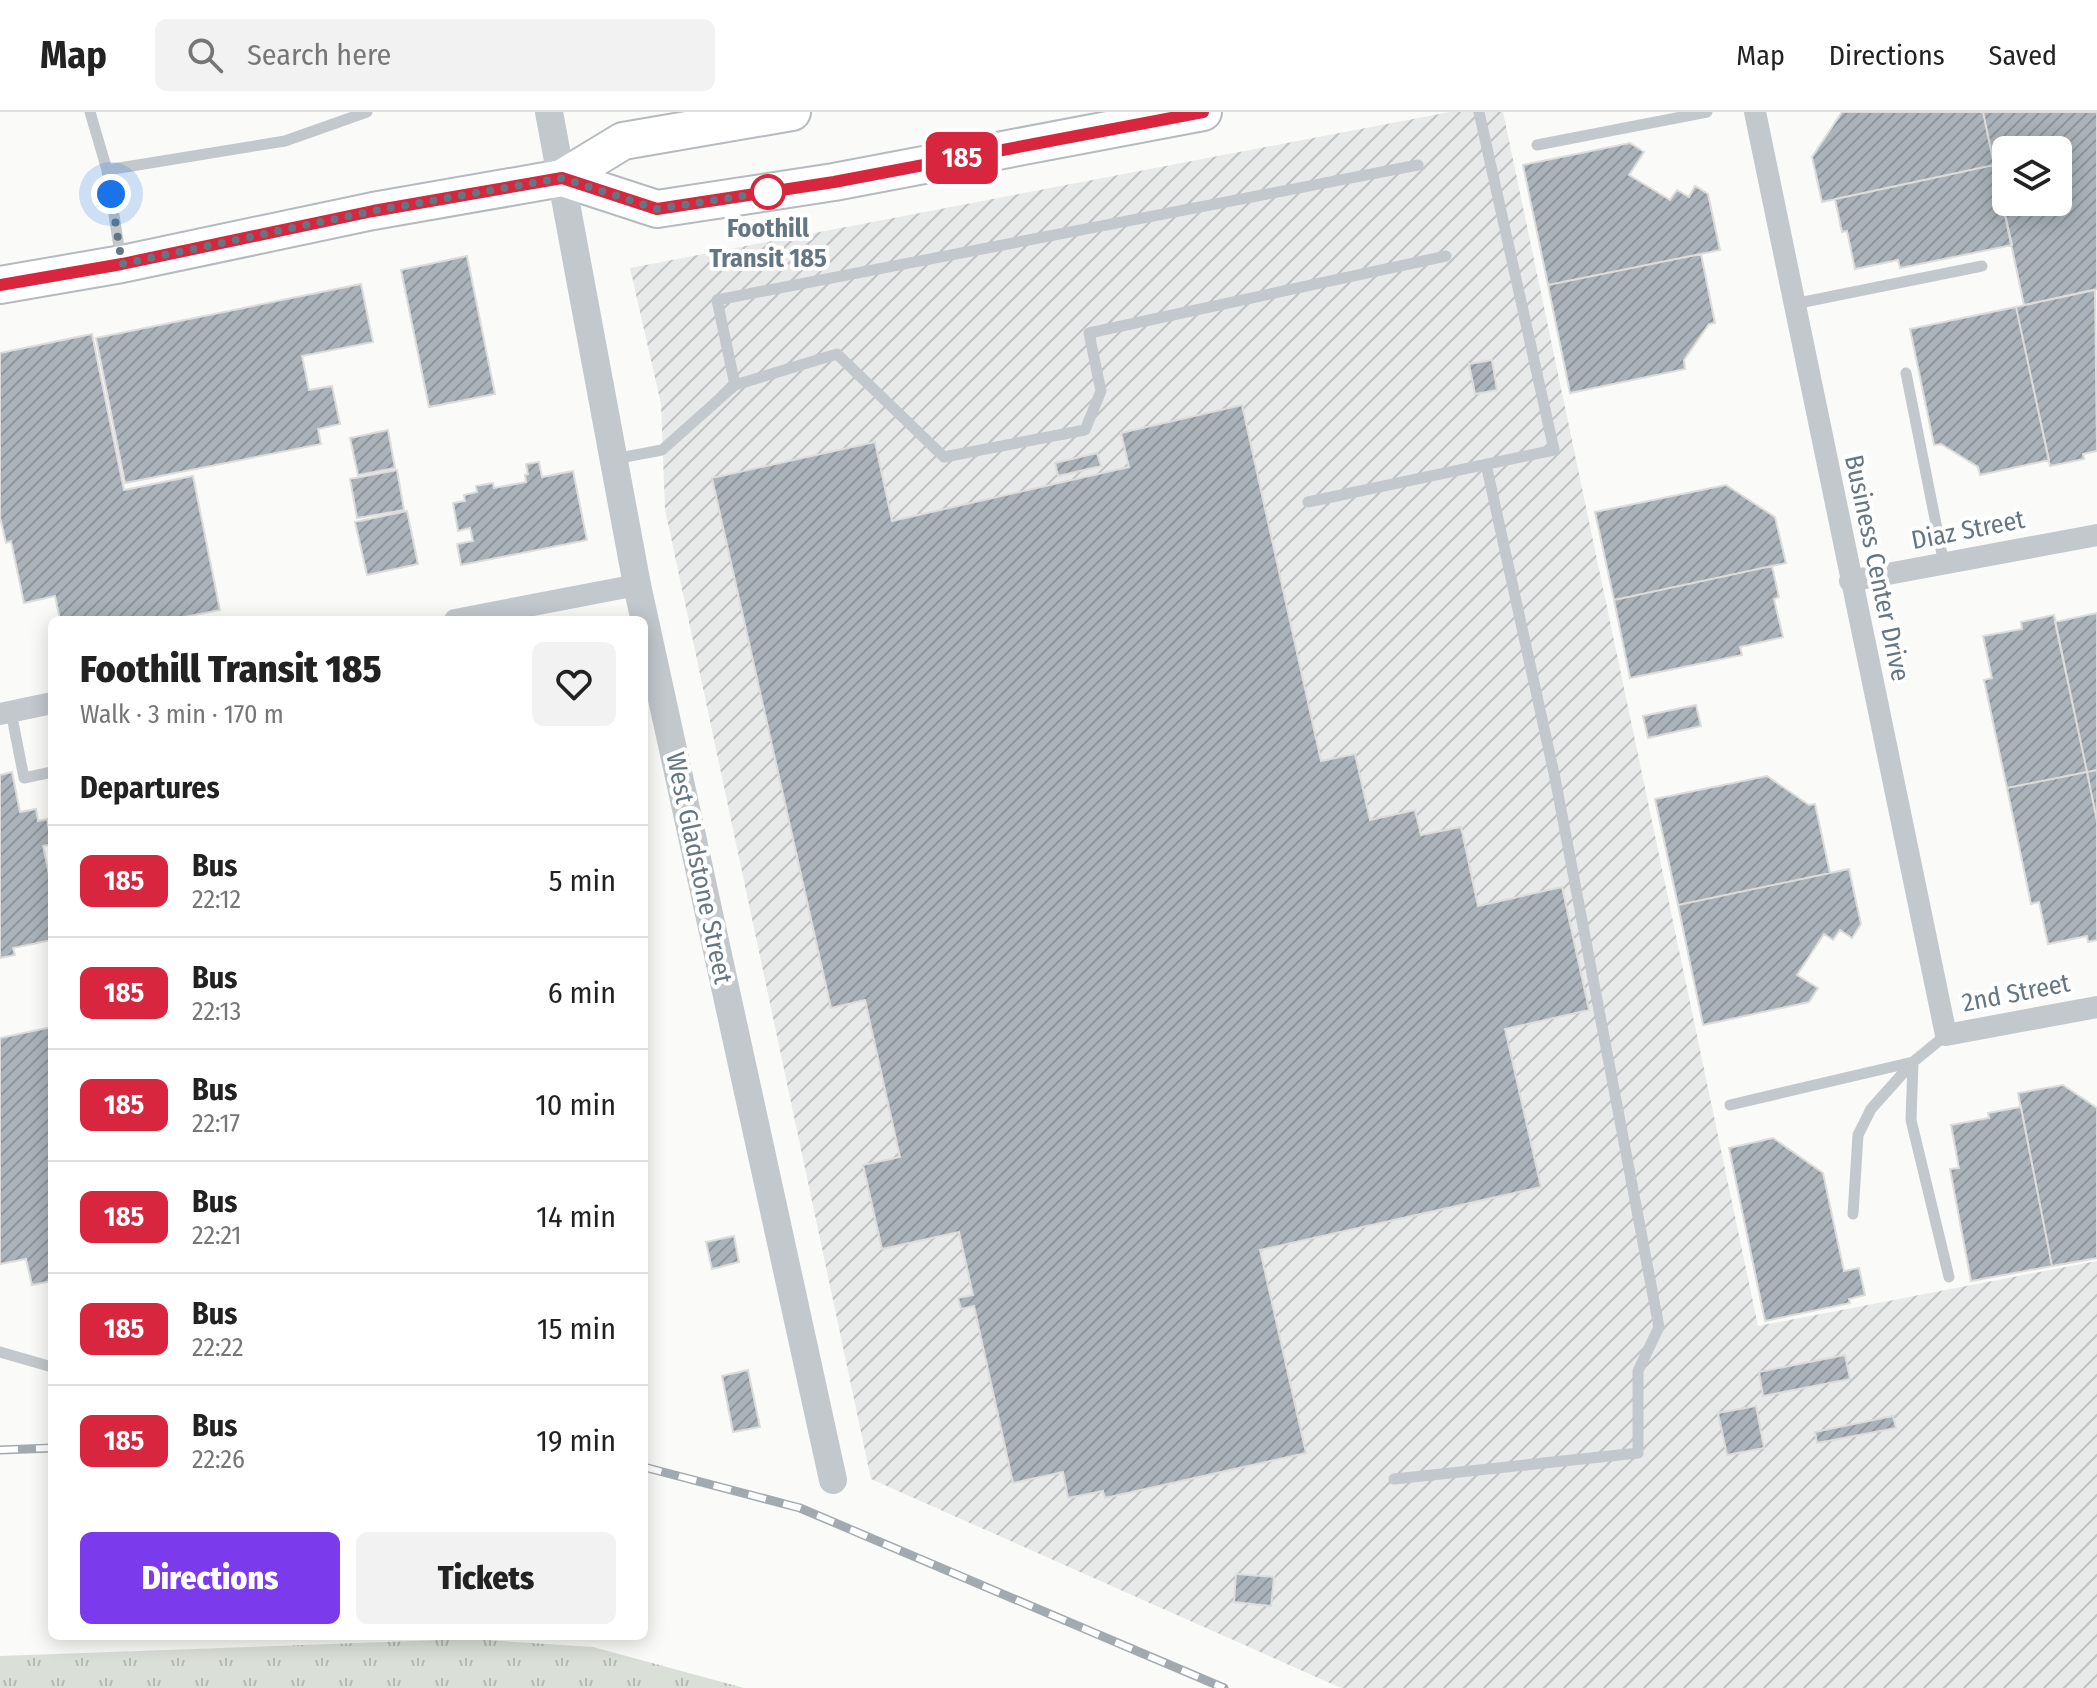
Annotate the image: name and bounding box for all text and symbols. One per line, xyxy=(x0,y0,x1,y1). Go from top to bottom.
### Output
search box xyxy=(155,19,715,91)
text: Map xyxy=(40,32,107,78)
icon: search xyxy=(183,33,227,77)
text: Search here xyxy=(247,37,391,73)
text: Map xyxy=(1736,39,1785,72)
text: Directions xyxy=(1829,39,1945,72)
text: Saved xyxy=(1989,39,2057,72)
line badge: 185 xyxy=(916,132,1008,184)
map controls xyxy=(1992,136,2072,216)
button: layers xyxy=(1992,136,2072,216)
text: 185 xyxy=(942,141,982,174)
your location xyxy=(91,174,131,214)
marker: Foothill Transit 185 xyxy=(751,175,785,209)
place label: Foothill Transit 185 xyxy=(709,213,827,274)
street label: Business Center Drive xyxy=(1838,452,1916,684)
street label: Diaz Street xyxy=(1909,504,2028,556)
button: heart xyxy=(532,642,616,726)
text: Foothill Transit 185 xyxy=(80,646,381,692)
text: Walk · 3 min · 170 m xyxy=(80,699,284,730)
street label: West Gladstone Street xyxy=(659,750,739,987)
text: Departures xyxy=(80,770,220,806)
text: Bus xyxy=(192,848,237,884)
text: 5 min xyxy=(549,863,616,899)
text: 185 xyxy=(104,864,144,897)
text: 22:12 xyxy=(192,884,241,915)
text: Bus xyxy=(192,960,237,996)
street label: 2nd Street xyxy=(1959,967,2073,1019)
text: 6 min xyxy=(548,975,616,1011)
text: 185 xyxy=(104,976,144,1009)
text: 22:13 xyxy=(192,996,241,1027)
text: Bus xyxy=(192,1072,237,1108)
text: 10 min xyxy=(535,1087,616,1123)
text: 185 xyxy=(104,1088,144,1121)
text: 22:17 xyxy=(192,1108,240,1139)
text: Bus xyxy=(192,1184,237,1220)
text: 14 min xyxy=(536,1199,616,1235)
text: 185 xyxy=(104,1200,144,1233)
text: 22:21 xyxy=(192,1220,241,1251)
text: Bus xyxy=(192,1296,237,1332)
text: 15 min xyxy=(537,1311,616,1347)
text: 185 xyxy=(104,1312,144,1345)
text: 22:22 xyxy=(192,1332,243,1363)
text: Bus xyxy=(192,1408,237,1444)
text: 19 min xyxy=(536,1423,616,1459)
text: 185 xyxy=(104,1424,144,1457)
text: 22:26 xyxy=(192,1444,245,1475)
button: Directions xyxy=(80,1532,340,1624)
button: Tickets xyxy=(356,1532,616,1624)

